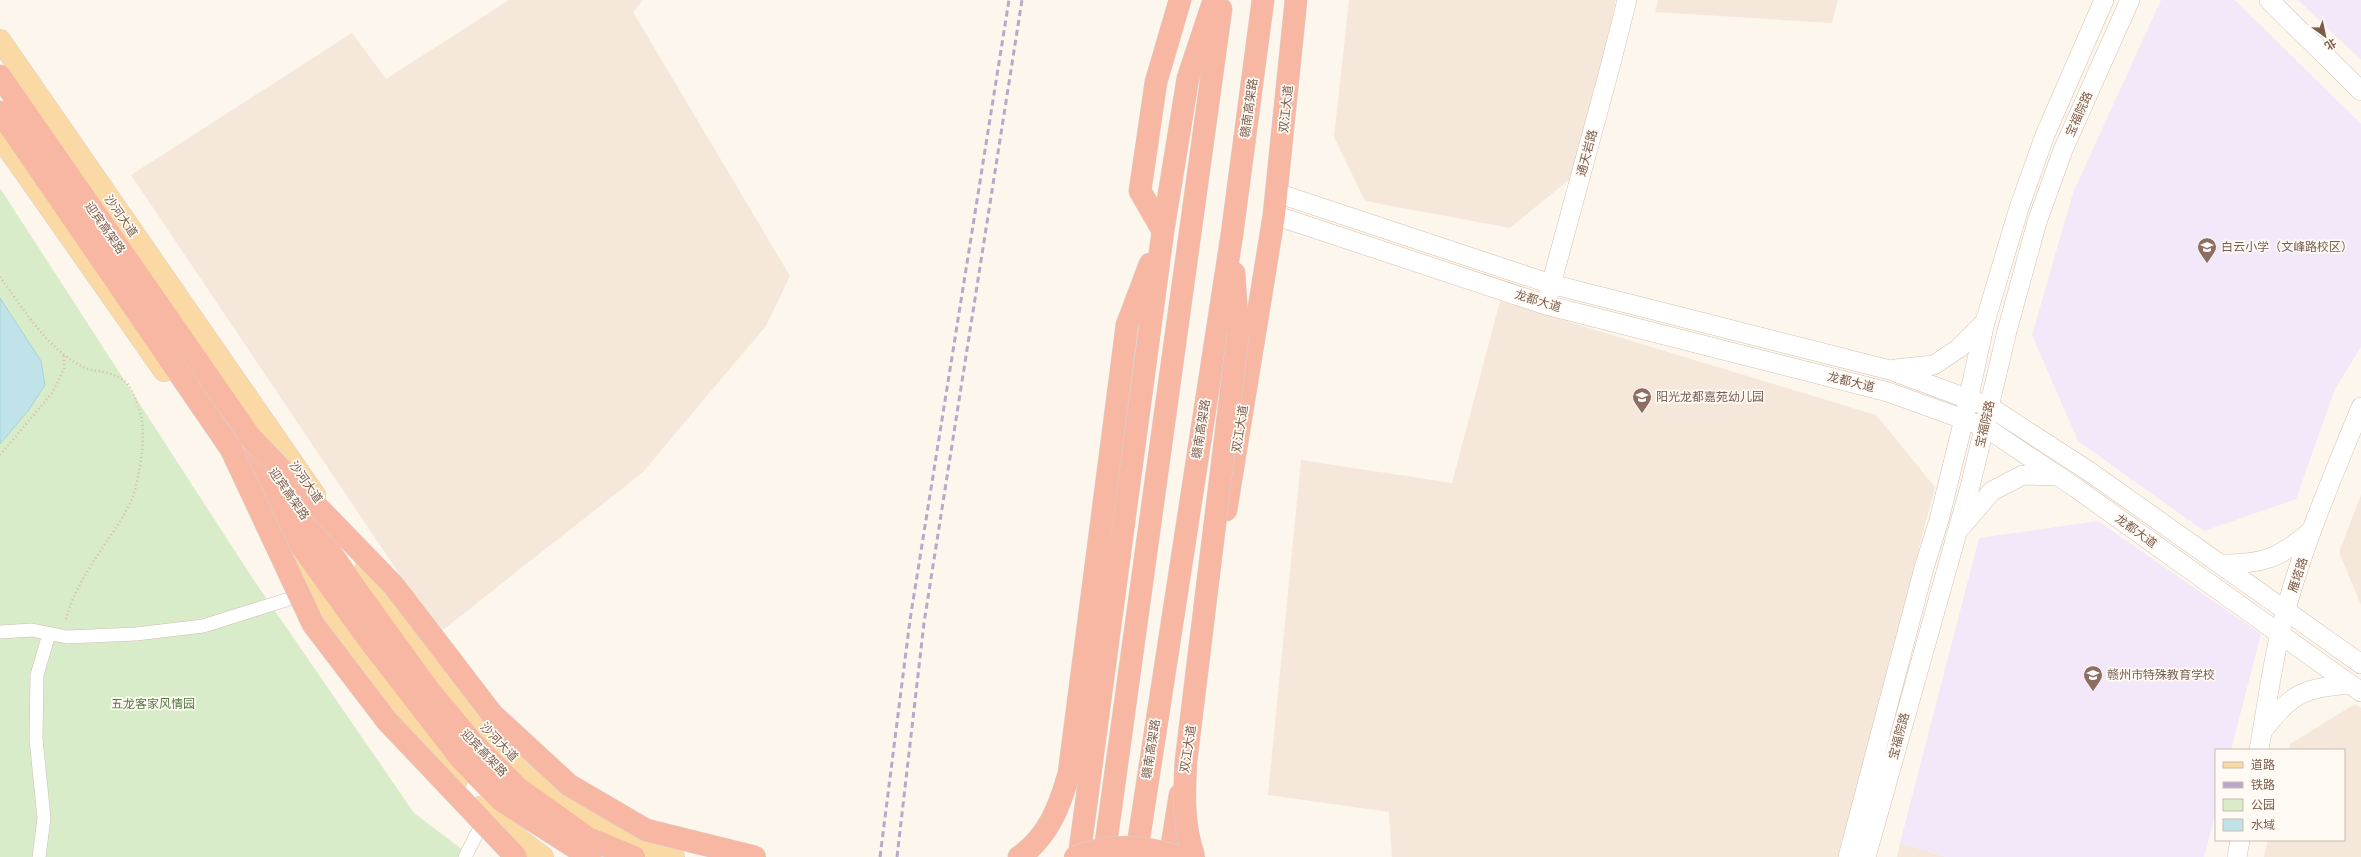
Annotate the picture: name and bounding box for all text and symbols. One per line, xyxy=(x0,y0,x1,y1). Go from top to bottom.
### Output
north arrow xyxy=(2305,16,2345,56)
text: 北 xyxy=(2322,36,2339,53)
street label: 赣南高架路 xyxy=(1237,77,1260,139)
street label: 双江大道 xyxy=(1276,84,1295,134)
street label: 宝福院路 xyxy=(2062,89,2095,139)
street label: 通天岩路 xyxy=(1573,128,1600,178)
street label: 沙河大道 xyxy=(101,192,141,240)
street label: 迎宾高架路 xyxy=(82,199,129,257)
school or university icon: 白云小学（文峰路校区） xyxy=(2196,236,2218,264)
place label: 白云小学（文峰路校区） xyxy=(2221,239,2353,254)
street label: 龙都大道 xyxy=(1513,286,1563,315)
street label: 龙都大道 xyxy=(1826,368,1876,395)
school or university icon: 阳光龙都嘉苑幼儿园 xyxy=(1631,386,1653,414)
place label: 阳光龙都嘉苑幼儿园 xyxy=(1656,389,1764,404)
street label: 赣南高架路 xyxy=(1188,398,1213,460)
street label: 宝福院路 xyxy=(1972,399,1997,449)
street label: 双江大道 xyxy=(1228,404,1251,454)
street label: 沙河大道 xyxy=(286,458,326,506)
street label: 迎宾高架路 xyxy=(266,465,313,523)
street label: 龙都大道 xyxy=(2112,510,2160,551)
street label: 雁塔路 xyxy=(2285,555,2310,594)
school or university icon: 赣州市特殊教育学校 xyxy=(2082,664,2104,692)
place label: 赣州市特殊教育学校 xyxy=(2107,667,2215,682)
park label: 五龙客家风情园 xyxy=(111,696,195,711)
street label: 宝福院路 xyxy=(1885,711,1912,761)
street label: 赣南高架路 xyxy=(1138,718,1163,780)
street label: 沙河大道 xyxy=(477,719,521,764)
street label: 双江大道 xyxy=(1176,724,1199,774)
street label: 迎宾高架路 xyxy=(458,726,511,779)
legend xyxy=(2215,749,2345,841)
text: 道路 xyxy=(2251,757,2275,772)
text: 铁路 xyxy=(2251,777,2275,792)
text: 公园 xyxy=(2251,797,2275,812)
text: 水域 xyxy=(2251,817,2275,832)

